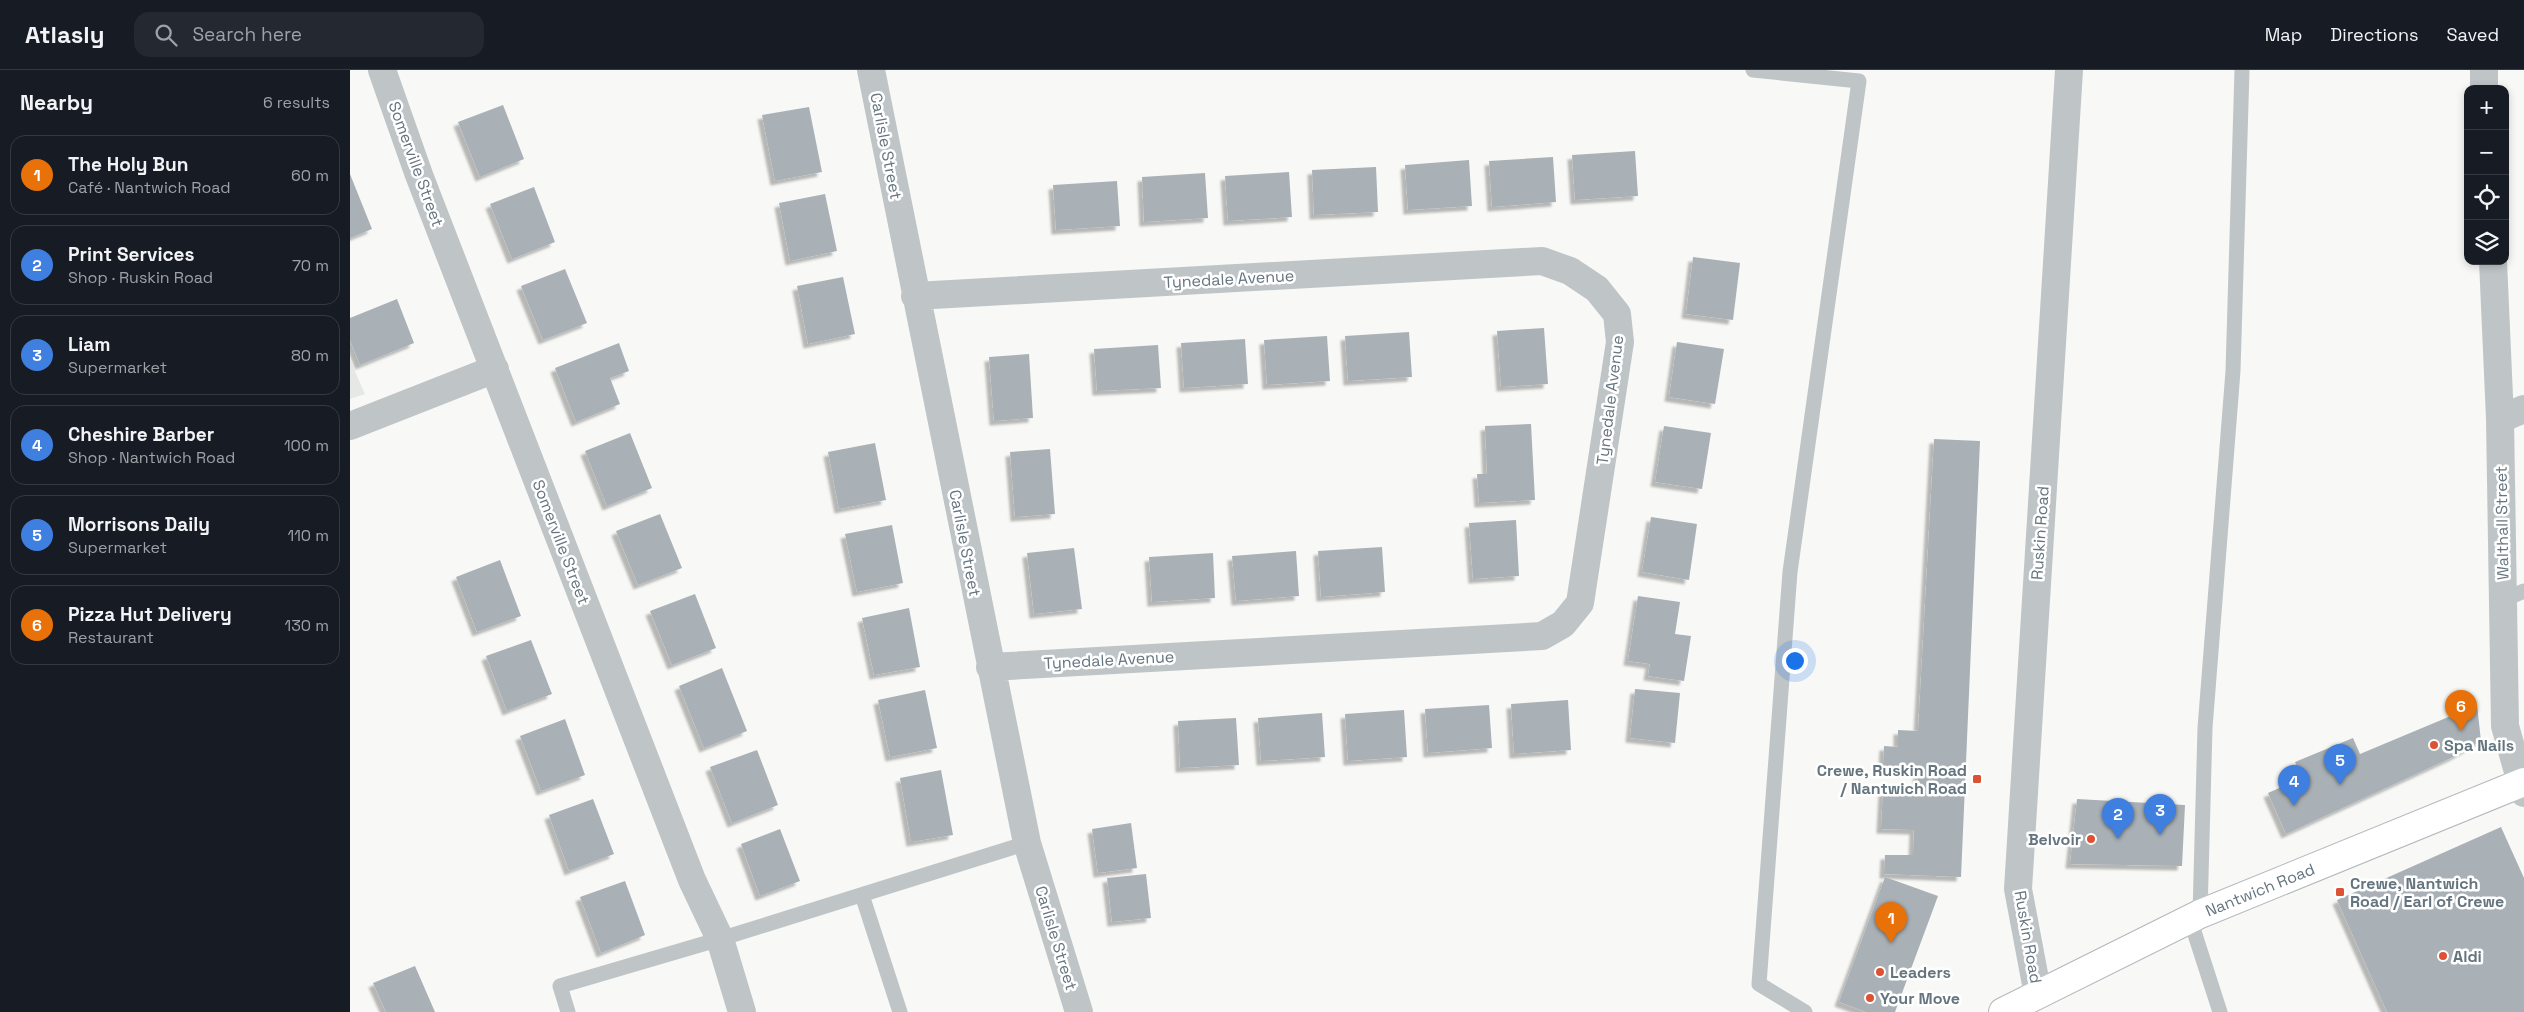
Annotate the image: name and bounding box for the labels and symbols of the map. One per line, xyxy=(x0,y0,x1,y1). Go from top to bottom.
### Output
street label: Carlisle Street xyxy=(865,91,907,201)
street label: Somerville Street xyxy=(384,98,448,230)
street label: Tynedale Avenue xyxy=(1163,265,1295,293)
street label: Tynedale Avenue xyxy=(1592,334,1628,466)
street label: Walthall Street xyxy=(2491,466,2513,580)
street label: Somerville Street xyxy=(528,477,594,607)
street label: Ruskin Road xyxy=(2026,485,2054,581)
street label: Carlisle Street xyxy=(944,488,986,598)
street label: Tynedale Avenue xyxy=(1043,646,1175,674)
your location xyxy=(1782,648,1808,674)
pin: 6 xyxy=(2445,690,2477,731)
place label: Spa Nails xyxy=(2444,735,2514,756)
marker: Spa Nails xyxy=(2428,739,2440,751)
pin: 5 xyxy=(2324,744,2356,785)
place label: Crewe, Ruskin Road / Nantwich Road xyxy=(1817,760,1967,799)
pin: 4 xyxy=(2278,765,2310,806)
marker: Crewe, Ruskin Road / Nantwich Road xyxy=(1971,773,1983,785)
pin: 3 xyxy=(2144,794,2176,835)
pin: 2 xyxy=(2102,798,2134,839)
place label: Belvoir xyxy=(2028,829,2081,850)
marker: Belvoir xyxy=(2085,833,2097,845)
street label: Nantwich Road xyxy=(2202,858,2318,922)
place label: Crewe, Nantwich Road / Earl of Crewe xyxy=(2350,873,2504,912)
street label: Carlisle Street xyxy=(1030,883,1082,993)
marker: Crewe, Nantwich Road / Earl of Crewe xyxy=(2334,886,2346,898)
street label: Ruskin Road xyxy=(2009,889,2047,985)
pin: 1 xyxy=(1875,902,1907,943)
place label: Aldi xyxy=(2453,946,2482,967)
marker: Aldi xyxy=(2437,950,2449,962)
place label: Leaders xyxy=(1890,962,1951,983)
marker: Leaders xyxy=(1874,966,1886,978)
place label: Your Move xyxy=(1880,988,1960,1009)
marker: Your Move xyxy=(1864,992,1876,1004)

